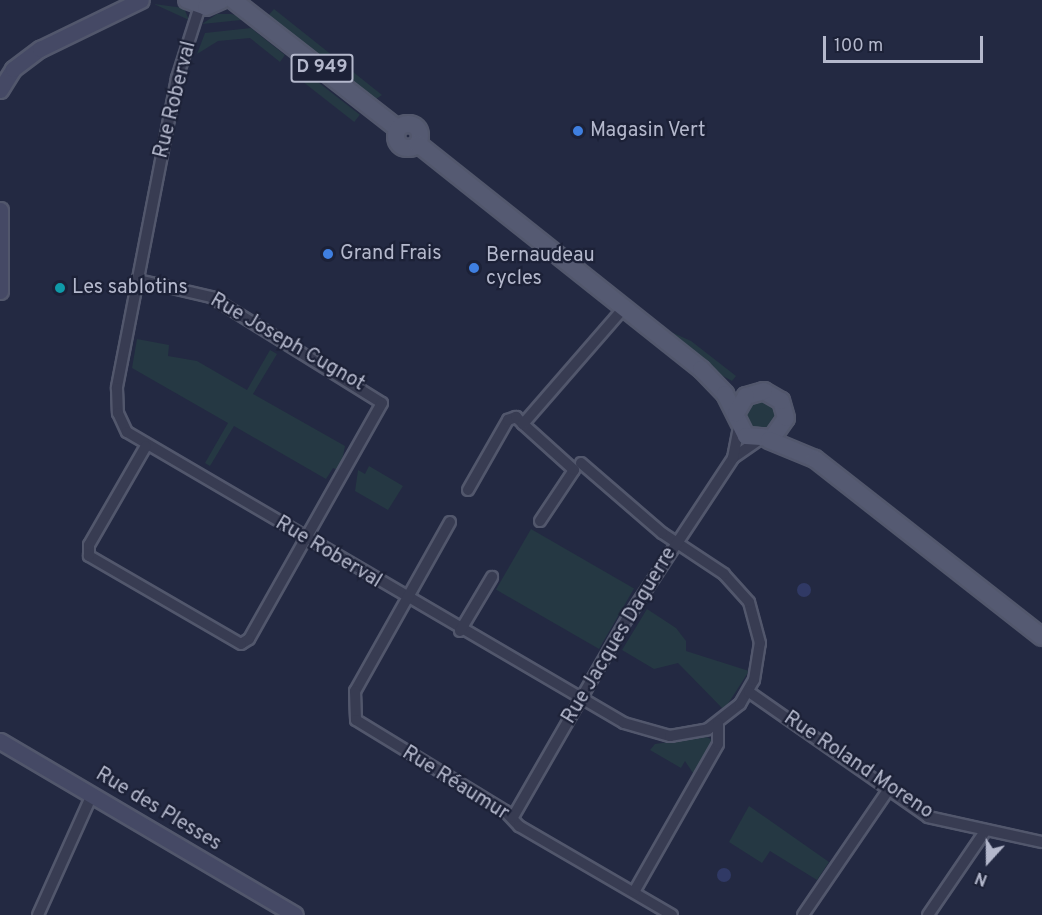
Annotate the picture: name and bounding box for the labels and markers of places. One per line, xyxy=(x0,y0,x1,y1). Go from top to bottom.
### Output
place label: Magasin Vert xyxy=(590,119,706,143)
marker: Magasin Vert xyxy=(571,124,585,138)
place label: Grand Frais xyxy=(340,242,442,266)
place label: Bernaudeau cycles xyxy=(486,244,595,291)
marker: Grand Frais xyxy=(321,247,335,261)
marker: Bernaudeau cycles xyxy=(467,261,481,275)
place label: Les sablotins xyxy=(72,276,188,300)
marker: Les sablotins xyxy=(53,281,67,295)

